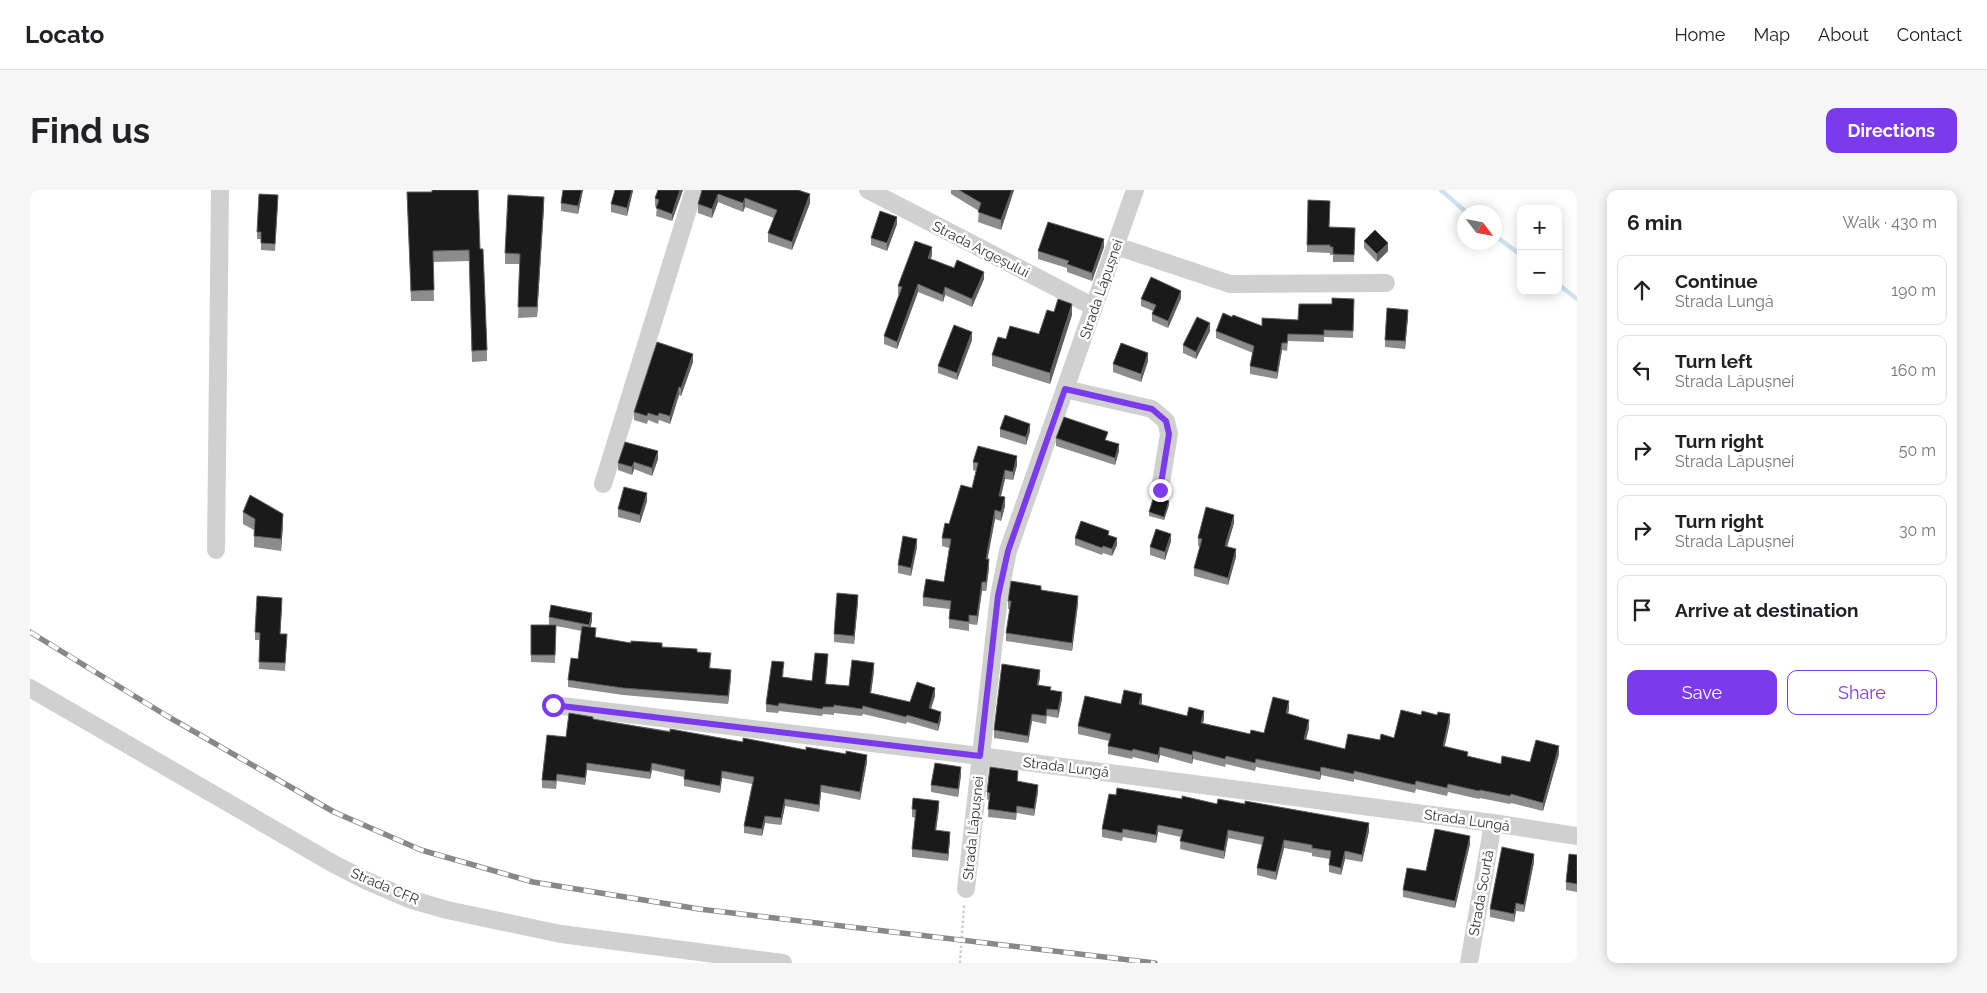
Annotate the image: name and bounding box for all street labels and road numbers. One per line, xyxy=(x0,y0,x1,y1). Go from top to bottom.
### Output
street label: Strada Argeșului xyxy=(930,218,1032,280)
street label: Strada Lăpușnei xyxy=(1076,237,1126,341)
street label: Strada Lungă xyxy=(1022,754,1110,780)
street label: Strada Lăpușnei xyxy=(960,775,986,881)
street label: Strada Lungă xyxy=(1423,806,1511,834)
street label: Strada Scurtă xyxy=(1466,849,1496,937)
street label: Strada CFR xyxy=(349,864,421,908)

